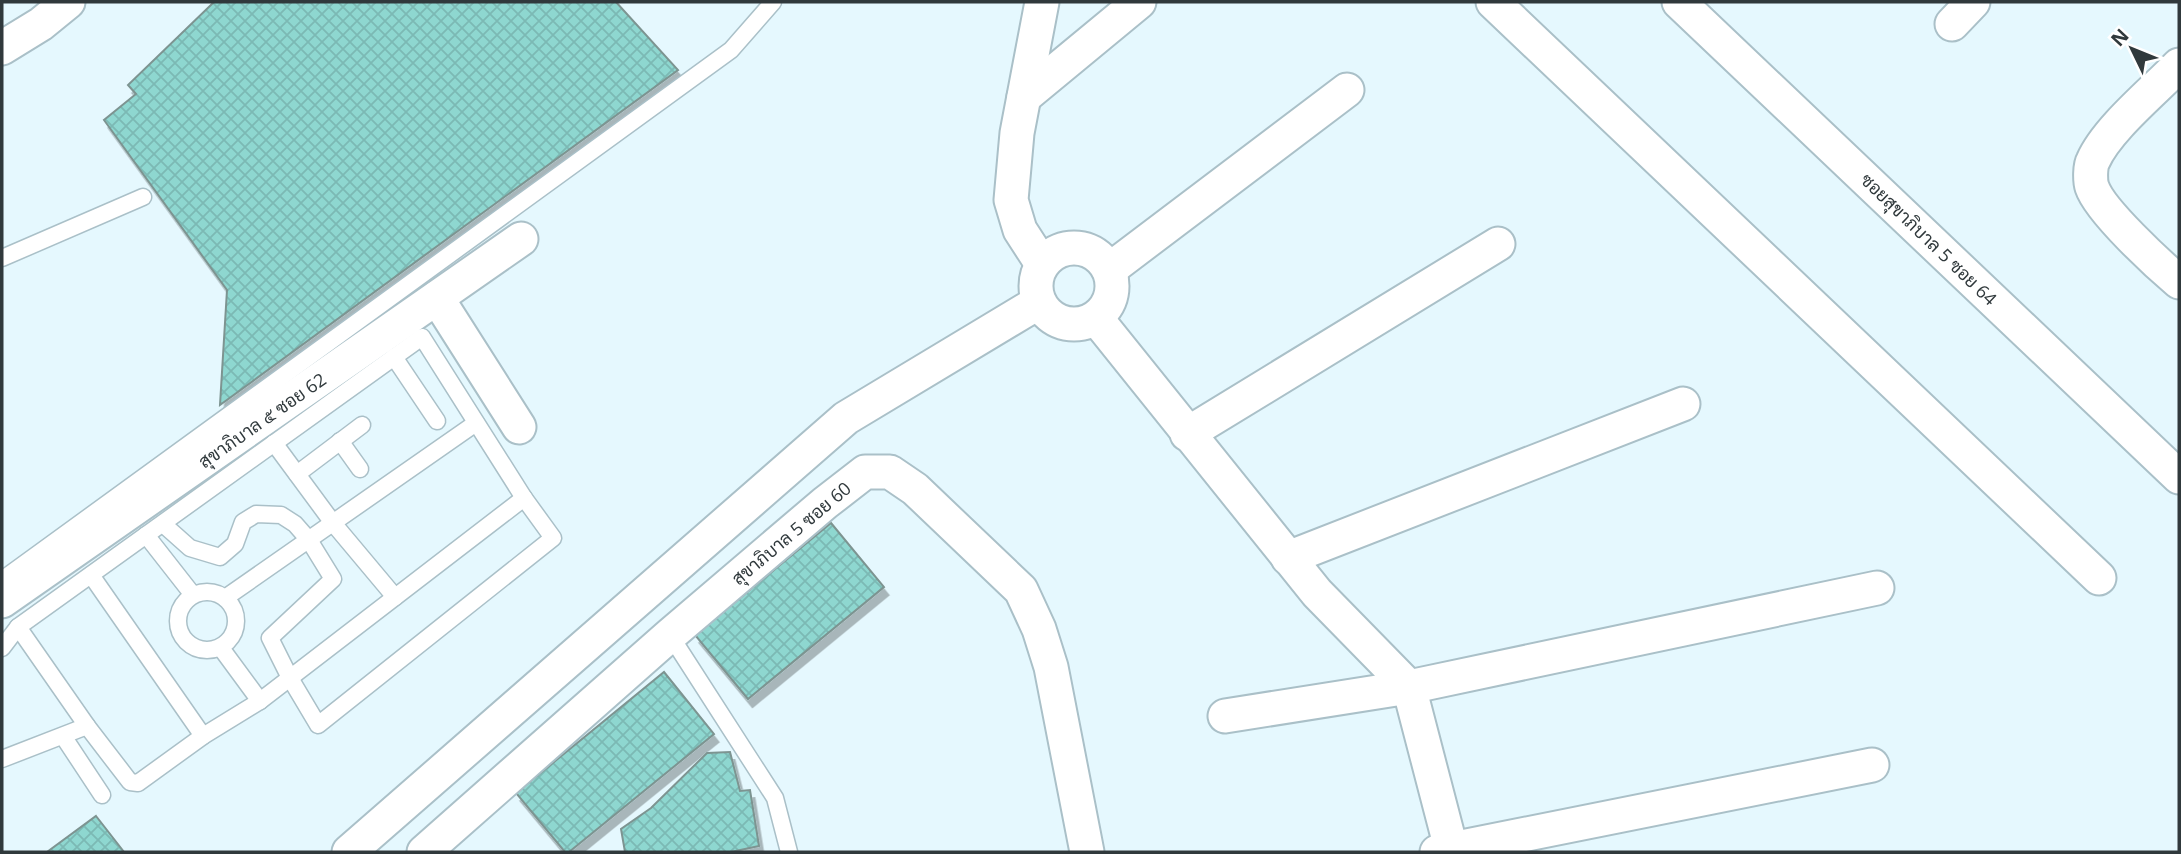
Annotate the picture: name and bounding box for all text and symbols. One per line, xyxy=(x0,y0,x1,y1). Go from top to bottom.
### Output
north arrow xyxy=(2097,14,2167,84)
text: N xyxy=(2105,23,2134,52)
street label: ซอยสุขาภิบาล 5 ซอย 64 xyxy=(1855,168,2002,311)
street label: สุขาภิบาล ๕ ซอย 62 xyxy=(193,367,331,474)
street label: สุขาภิบาล 5 ซอย 60 xyxy=(726,476,856,591)

